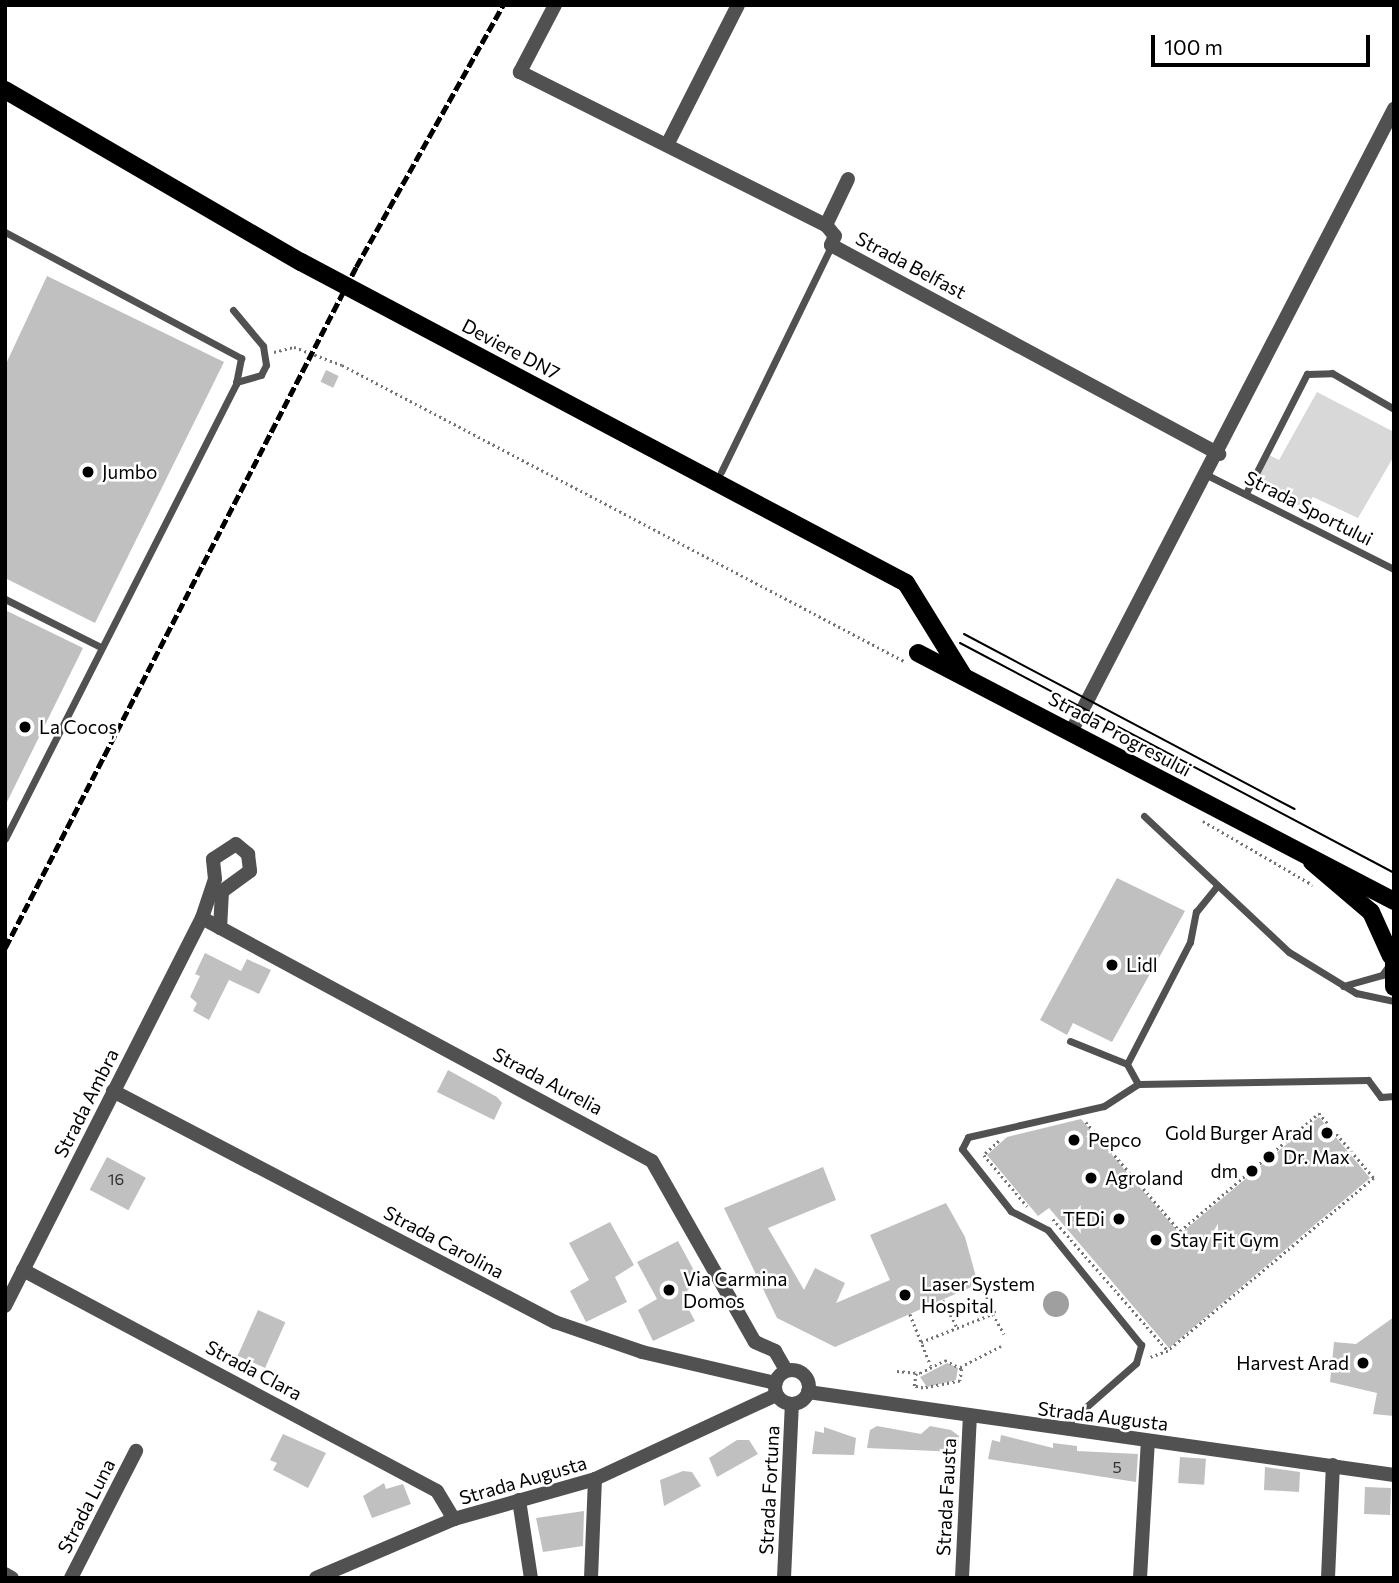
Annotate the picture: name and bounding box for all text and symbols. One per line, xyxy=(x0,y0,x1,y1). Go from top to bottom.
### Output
scale bar xyxy=(1154,21,1373,65)
text: 100 m xyxy=(1164,34,1223,59)
street label: Strada Belfast xyxy=(852,226,970,304)
street label: Deviere DN7 xyxy=(458,314,564,384)
place label: Jumbo xyxy=(102,461,157,483)
marker: Jumbo xyxy=(80,464,96,480)
street label: Strada Sportului xyxy=(1241,466,1377,550)
street label: Strada Progresului xyxy=(1045,687,1195,781)
place label: La Cocoș xyxy=(39,716,117,738)
marker: La Cocoș xyxy=(17,719,33,735)
place label: Lidl xyxy=(1126,954,1158,976)
marker: Lidl xyxy=(1104,957,1120,973)
street label: Strada Aurelia xyxy=(489,1043,607,1119)
street label: Strada Ambra xyxy=(49,1045,123,1161)
place label: Gold Burger Arad xyxy=(1165,1122,1313,1144)
marker: Gold Burger Arad xyxy=(1319,1125,1335,1141)
place label: Pepco xyxy=(1088,1129,1142,1151)
marker: Pepco xyxy=(1066,1132,1082,1148)
place label: Dr. Max xyxy=(1283,1146,1350,1168)
marker: Dr. Max xyxy=(1261,1149,1277,1165)
place label: dm xyxy=(1210,1160,1238,1182)
marker: dm xyxy=(1244,1163,1260,1179)
place label: Agroland xyxy=(1105,1167,1183,1189)
house number: 16 xyxy=(108,1169,124,1189)
marker: Agroland xyxy=(1083,1170,1099,1186)
street label: Strada Carolina xyxy=(380,1201,508,1283)
place label: TEDi xyxy=(1063,1208,1105,1230)
marker: TEDi xyxy=(1111,1211,1127,1227)
place label: Stay Fit Gym xyxy=(1170,1229,1279,1251)
marker: Stay Fit Gym xyxy=(1148,1232,1164,1248)
place label: Via Carmina Domos xyxy=(683,1268,787,1312)
place label: Laser System Hospital xyxy=(921,1273,1035,1317)
marker: Via Carmina Domos xyxy=(661,1282,677,1298)
marker: Laser System Hospital xyxy=(895,1285,915,1305)
street label: Strada Clara xyxy=(202,1335,306,1405)
place label: Harvest Arad xyxy=(1236,1352,1349,1374)
marker: Harvest Arad xyxy=(1355,1355,1371,1371)
street label: Strada Augusta xyxy=(1036,1397,1170,1435)
street label: Strada Fortuna xyxy=(754,1425,784,1555)
street label: Strada Fausta xyxy=(932,1437,960,1557)
street label: Strada Augusta xyxy=(457,1451,589,1509)
street label: Strada Luna xyxy=(52,1455,120,1557)
house number: 5 xyxy=(1112,1457,1122,1477)

